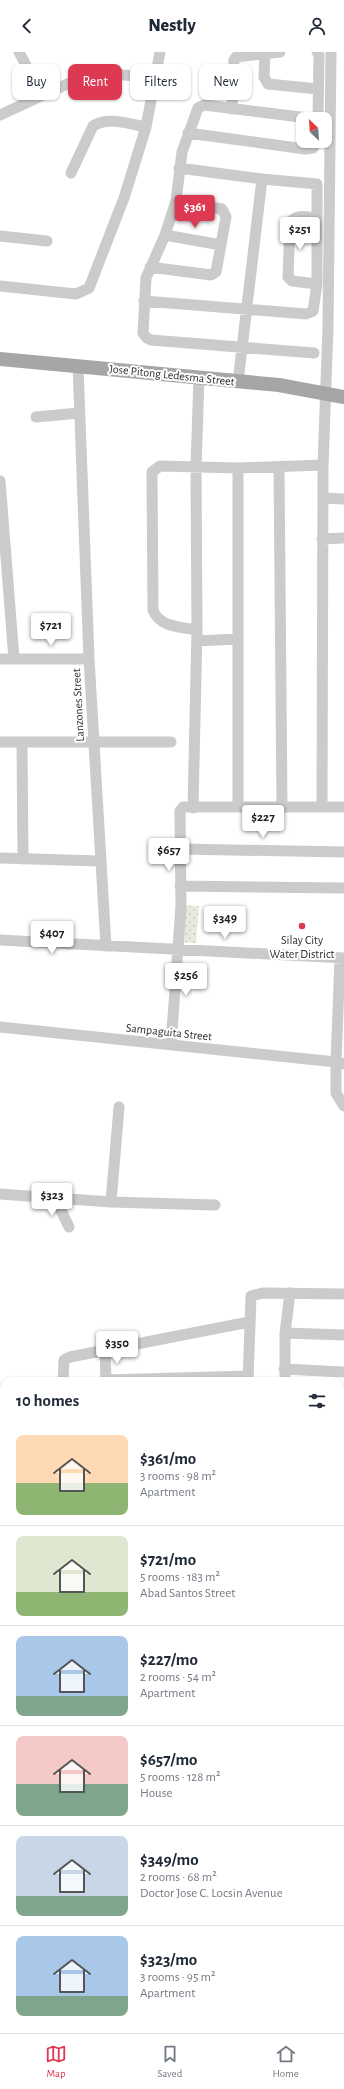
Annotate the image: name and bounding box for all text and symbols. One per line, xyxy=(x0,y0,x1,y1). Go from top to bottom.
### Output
icon: back xyxy=(16,15,38,37)
icon: person xyxy=(306,15,328,37)
text: Nestly xyxy=(148,17,196,35)
chip: Buy xyxy=(12,64,60,100)
chip: Rent xyxy=(68,64,122,100)
chip: Filters xyxy=(130,64,191,100)
chip: New xyxy=(199,64,252,100)
north arrow xyxy=(296,112,332,148)
map controls xyxy=(296,112,332,148)
pin: $361 xyxy=(171,195,219,229)
text: $361 xyxy=(184,201,206,214)
pin: $251 xyxy=(276,217,324,251)
text: $251 xyxy=(289,223,311,236)
street label: Jose Pitong Ledesma Street xyxy=(109,362,235,388)
pin: $721 xyxy=(27,613,75,647)
text: $721 xyxy=(40,619,62,632)
street label: Lanzones Street xyxy=(70,668,86,742)
pin: $227 xyxy=(239,805,287,839)
text: $227 xyxy=(251,811,275,824)
pin: $657 xyxy=(145,838,193,872)
text: $657 xyxy=(157,844,181,857)
pin: $349 xyxy=(201,906,249,940)
text: $349 xyxy=(213,912,237,925)
pin: $407 xyxy=(28,921,76,955)
marker: Silay City Water District xyxy=(297,921,307,931)
text: $407 xyxy=(40,927,64,940)
place label: Silay City Water District xyxy=(270,934,335,960)
pin: $256 xyxy=(162,963,210,997)
text: $256 xyxy=(174,969,198,982)
street label: Sampaguita Street xyxy=(125,1022,213,1043)
pin: $323 xyxy=(28,1183,76,1217)
text: $323 xyxy=(40,1189,64,1202)
pin: $350 xyxy=(93,1331,141,1365)
text: $350 xyxy=(105,1337,129,1350)
icon: filters xyxy=(306,1390,328,1412)
text: 10 homes xyxy=(16,1392,79,1409)
text: $361/mo xyxy=(140,1450,196,1467)
icon: home xyxy=(48,1451,96,1499)
text: 3 rooms · 98 m² xyxy=(140,1470,216,1483)
text: Apartment xyxy=(140,1486,195,1499)
text: $721/mo xyxy=(140,1551,196,1568)
icon: home xyxy=(48,1552,96,1600)
text: 5 rooms · 183 m² xyxy=(140,1571,220,1584)
text: Abad Santos Street xyxy=(140,1587,235,1600)
text: $227/mo xyxy=(140,1651,198,1668)
icon: home xyxy=(48,1652,96,1700)
text: 2 rooms · 54 m² xyxy=(140,1671,216,1684)
text: Apartment xyxy=(140,1687,195,1700)
text: $657/mo xyxy=(140,1751,198,1768)
icon: home xyxy=(48,1752,96,1800)
text: 5 rooms · 128 m² xyxy=(140,1771,221,1784)
text: House xyxy=(140,1787,172,1800)
text: $349/mo xyxy=(140,1851,199,1868)
icon: home xyxy=(48,1852,96,1900)
text: 2 rooms · 68 m² xyxy=(140,1871,217,1884)
text: Doctor Jose C. Locsin Avenue xyxy=(140,1887,283,1900)
text: $323/mo xyxy=(140,1951,197,1968)
icon: home xyxy=(48,1952,96,2000)
text: 3 rooms · 95 m² xyxy=(140,1971,215,1984)
text: Apartment xyxy=(140,1987,195,2000)
tab: Map xyxy=(45,2043,67,2080)
tab: Saved xyxy=(157,2043,182,2080)
tab: Home xyxy=(272,2043,299,2080)

